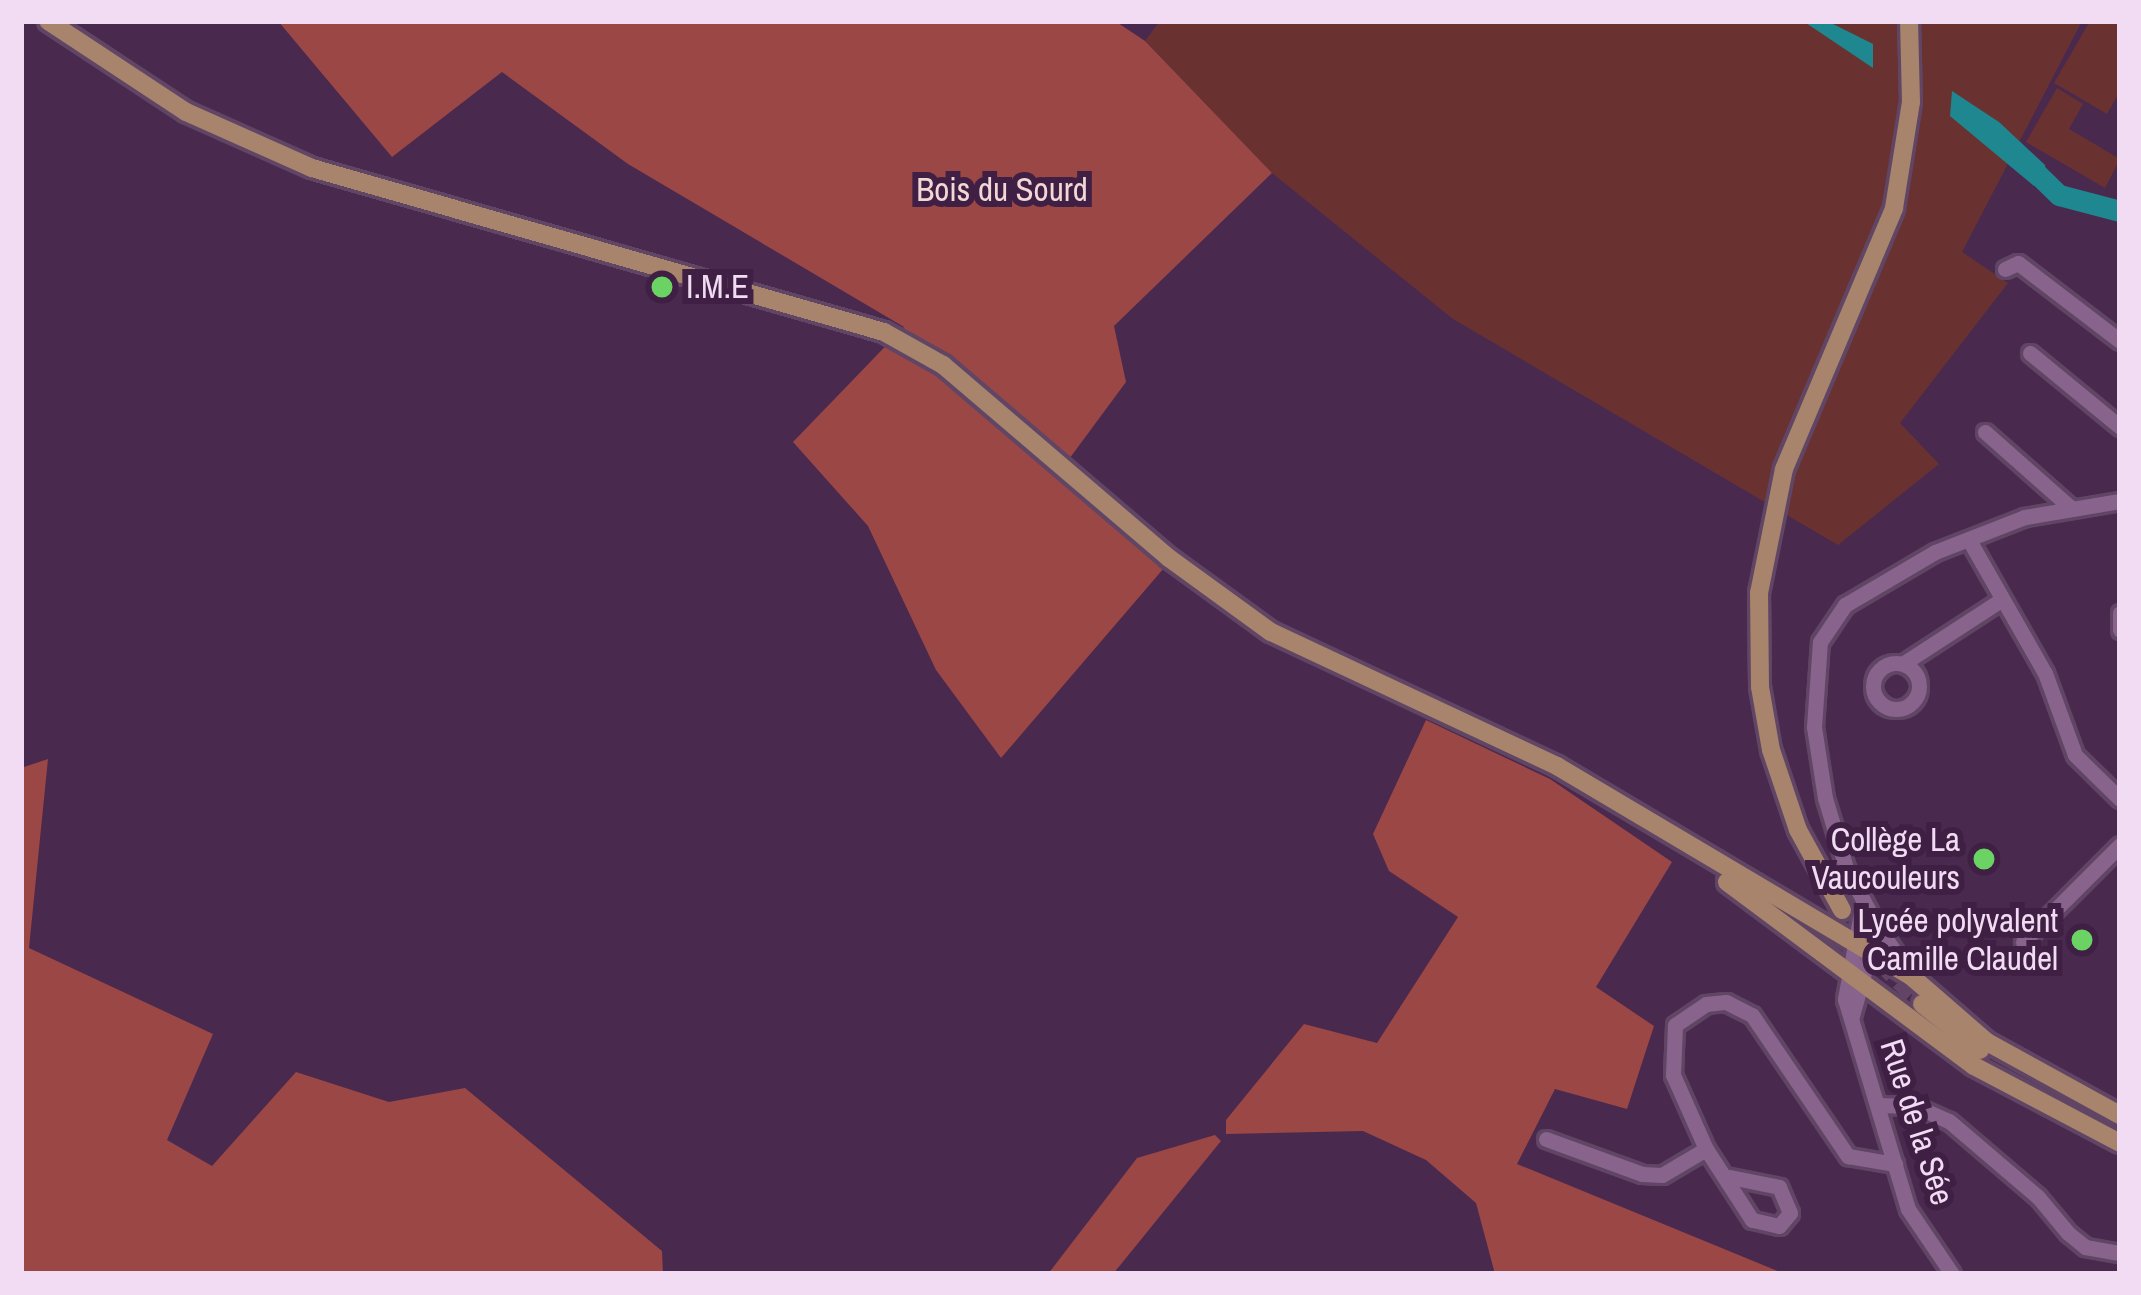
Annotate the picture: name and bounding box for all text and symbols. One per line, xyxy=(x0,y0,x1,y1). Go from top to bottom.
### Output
park label: Bois du Sourd xyxy=(916,170,1088,210)
place label: I.M.E xyxy=(686,267,749,307)
marker: I.M.E xyxy=(649,274,675,300)
place label: Collège La Vaucouleurs xyxy=(1812,820,1960,898)
marker: Collège La Vaucouleurs xyxy=(1971,846,1997,872)
place label: Lycée polyvalent Camille Claudel xyxy=(1857,901,2058,979)
marker: Lycée polyvalent Camille Claudel xyxy=(2069,927,2095,953)
street label: Rue de la Sée xyxy=(1872,1034,1962,1210)

